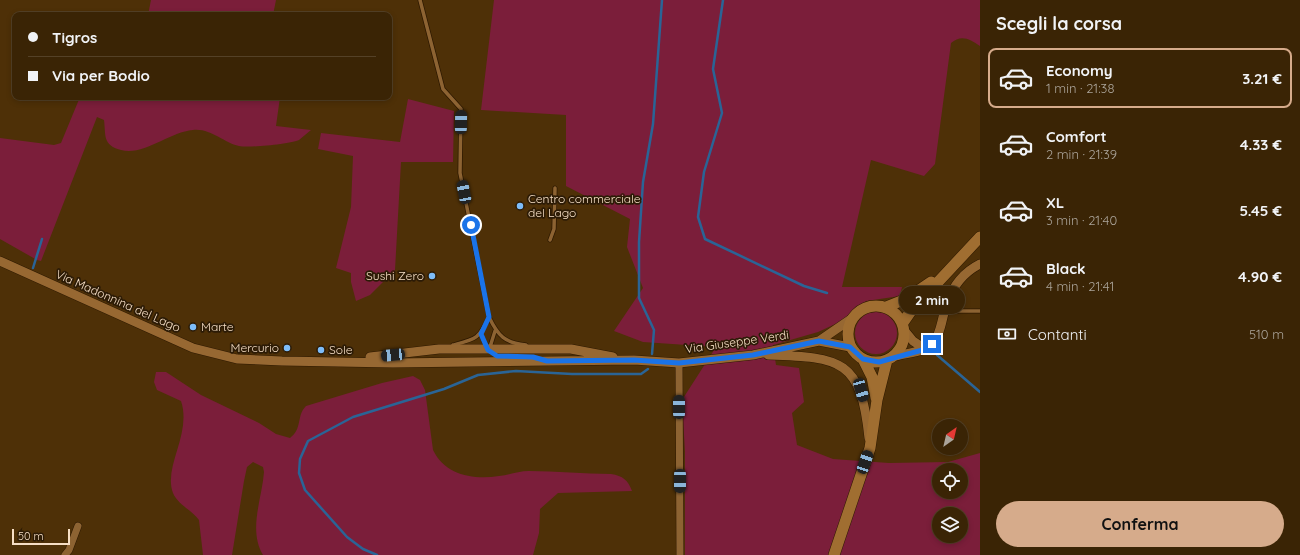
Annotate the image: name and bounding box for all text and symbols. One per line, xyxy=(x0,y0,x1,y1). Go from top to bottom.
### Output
text: Scegli la corsa xyxy=(996,12,1122,35)
text: Tigros xyxy=(52,28,97,47)
icon: car xyxy=(998,60,1034,96)
text: Economy xyxy=(1046,61,1113,80)
text: Via per Bodio xyxy=(52,66,150,85)
text: 3.21 € xyxy=(1242,69,1282,88)
text: 1 min · 21:38 xyxy=(1046,80,1114,96)
car xyxy=(455,110,467,134)
icon: car xyxy=(998,126,1034,162)
text: Comfort xyxy=(1046,127,1107,146)
text: 4.33 € xyxy=(1240,135,1282,154)
text: 2 min · 21:39 xyxy=(1046,146,1117,162)
car xyxy=(456,179,472,205)
place label: Centro commerciale del Lago xyxy=(528,191,641,220)
icon: car xyxy=(998,192,1034,228)
text: XL xyxy=(1046,193,1064,212)
marker: Centro commerciale del Lago xyxy=(515,201,525,211)
text: 5.45 € xyxy=(1240,201,1282,220)
text: 3 min · 21:40 xyxy=(1046,212,1117,228)
route start xyxy=(462,216,480,234)
icon: car xyxy=(998,258,1034,294)
text: Black xyxy=(1046,259,1086,278)
street label: Via Madonnina del Lago xyxy=(53,266,183,335)
text: 4.90 € xyxy=(1238,267,1282,286)
place label: Sushi Zero xyxy=(366,268,424,283)
marker: Sushi Zero xyxy=(427,271,437,281)
text: 4 min · 21:41 xyxy=(1046,278,1114,294)
callout: 2 min xyxy=(899,286,965,314)
text: 2 min xyxy=(915,292,949,308)
place label: Marte xyxy=(201,319,234,334)
marker: Marte xyxy=(188,322,198,332)
icon: cash xyxy=(996,323,1018,345)
text: Contanti xyxy=(1028,325,1087,344)
text: 510 m xyxy=(1249,326,1284,342)
street label: Via Giuseppe Verdi xyxy=(684,327,790,356)
route end xyxy=(923,335,941,353)
place label: Mercurio xyxy=(230,340,279,355)
place label: Sole xyxy=(329,342,353,357)
marker: Mercurio xyxy=(282,343,292,353)
marker: Sole xyxy=(316,345,326,355)
car xyxy=(381,348,405,362)
car xyxy=(852,377,870,403)
car xyxy=(673,395,685,419)
north arrow xyxy=(932,419,968,455)
map controls xyxy=(932,419,968,543)
car xyxy=(855,449,875,475)
button: locate xyxy=(932,463,968,499)
car xyxy=(674,469,686,493)
button: Conferma xyxy=(996,501,1284,547)
button: layers xyxy=(932,507,968,543)
scale bar xyxy=(12,527,70,546)
text: 50 m xyxy=(18,529,44,543)

